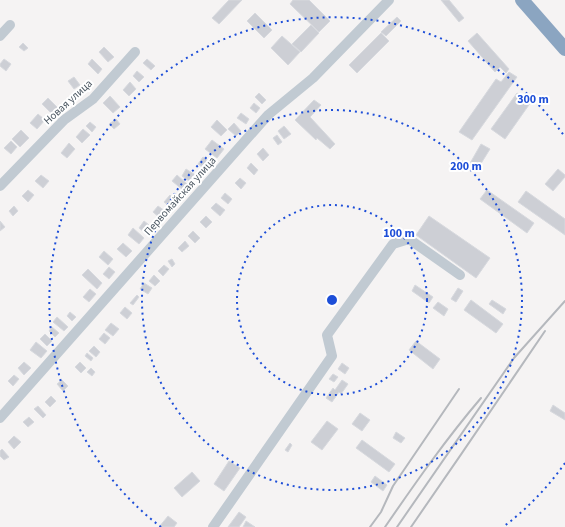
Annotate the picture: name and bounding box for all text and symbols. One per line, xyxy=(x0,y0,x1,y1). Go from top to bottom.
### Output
street label: Новая улица xyxy=(40,76,96,128)
text: 300 m xyxy=(517,91,549,108)
street label: Первомайская улица xyxy=(140,153,220,239)
text: 200 m xyxy=(450,158,482,175)
text: 100 m xyxy=(383,225,415,242)
centre of rings xyxy=(325,293,339,307)

